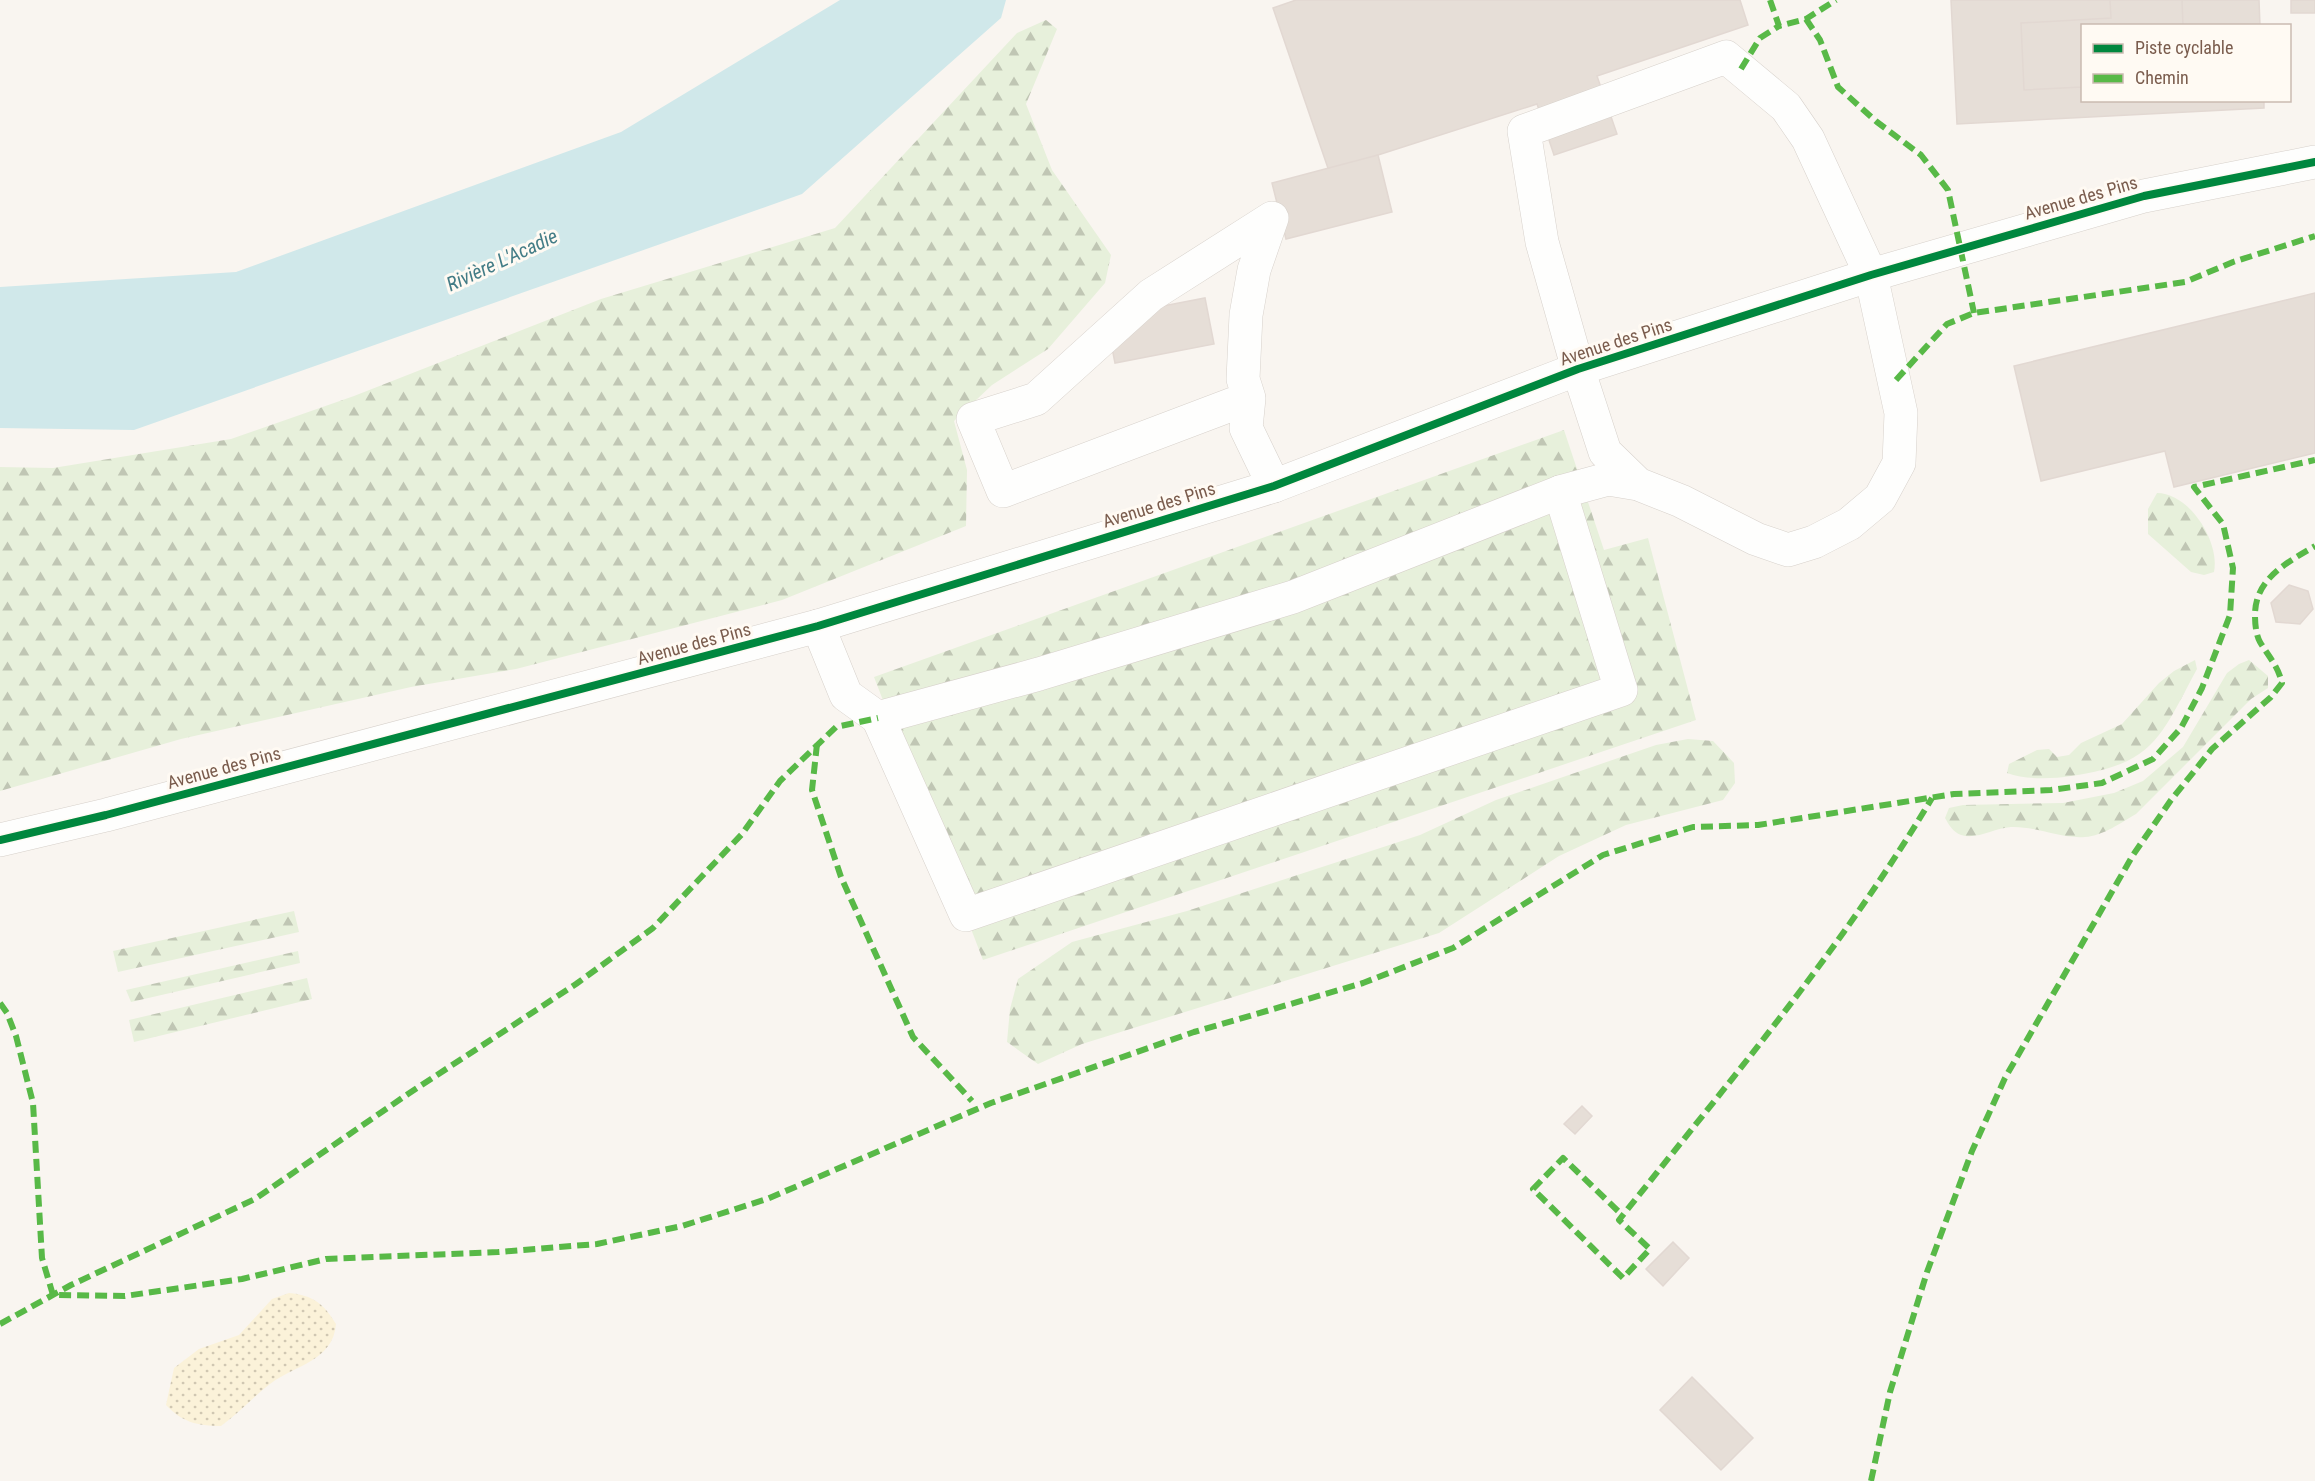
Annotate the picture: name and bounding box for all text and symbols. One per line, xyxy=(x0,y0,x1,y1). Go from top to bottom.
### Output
legend xyxy=(2081,24,2291,102)
text: Piste cyclable xyxy=(2135,37,2233,58)
text: Chemin xyxy=(2135,67,2189,88)
street label: Avenue des Pins xyxy=(2022,171,2140,224)
water label: Rivière L'Acadie xyxy=(443,224,561,296)
street label: Avenue des Pins xyxy=(1557,314,1675,370)
street label: Avenue des Pins xyxy=(1100,477,1218,532)
street label: Avenue des Pins xyxy=(635,618,753,669)
street label: Avenue des Pins xyxy=(165,742,283,793)

